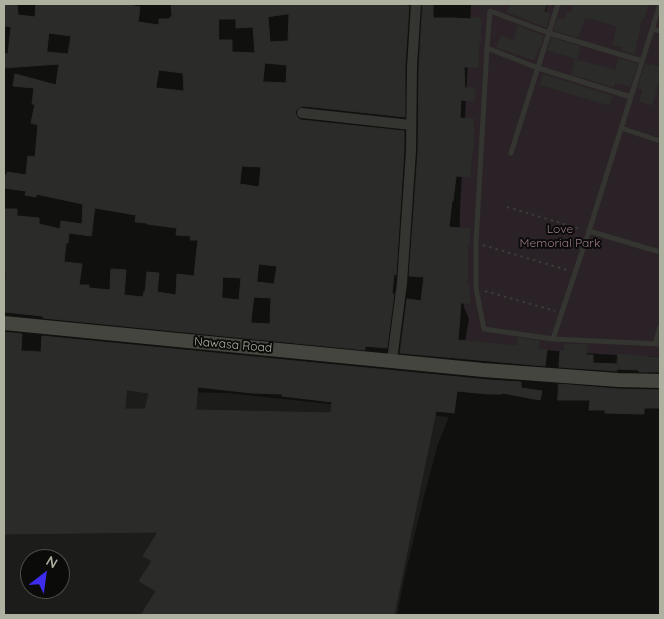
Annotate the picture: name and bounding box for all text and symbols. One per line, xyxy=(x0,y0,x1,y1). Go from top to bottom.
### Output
park label: Love Memorial Park xyxy=(520,222,600,250)
street label: Nawasa Road xyxy=(193,334,273,356)
north arrow xyxy=(20,549,70,599)
text: N xyxy=(43,552,61,572)

